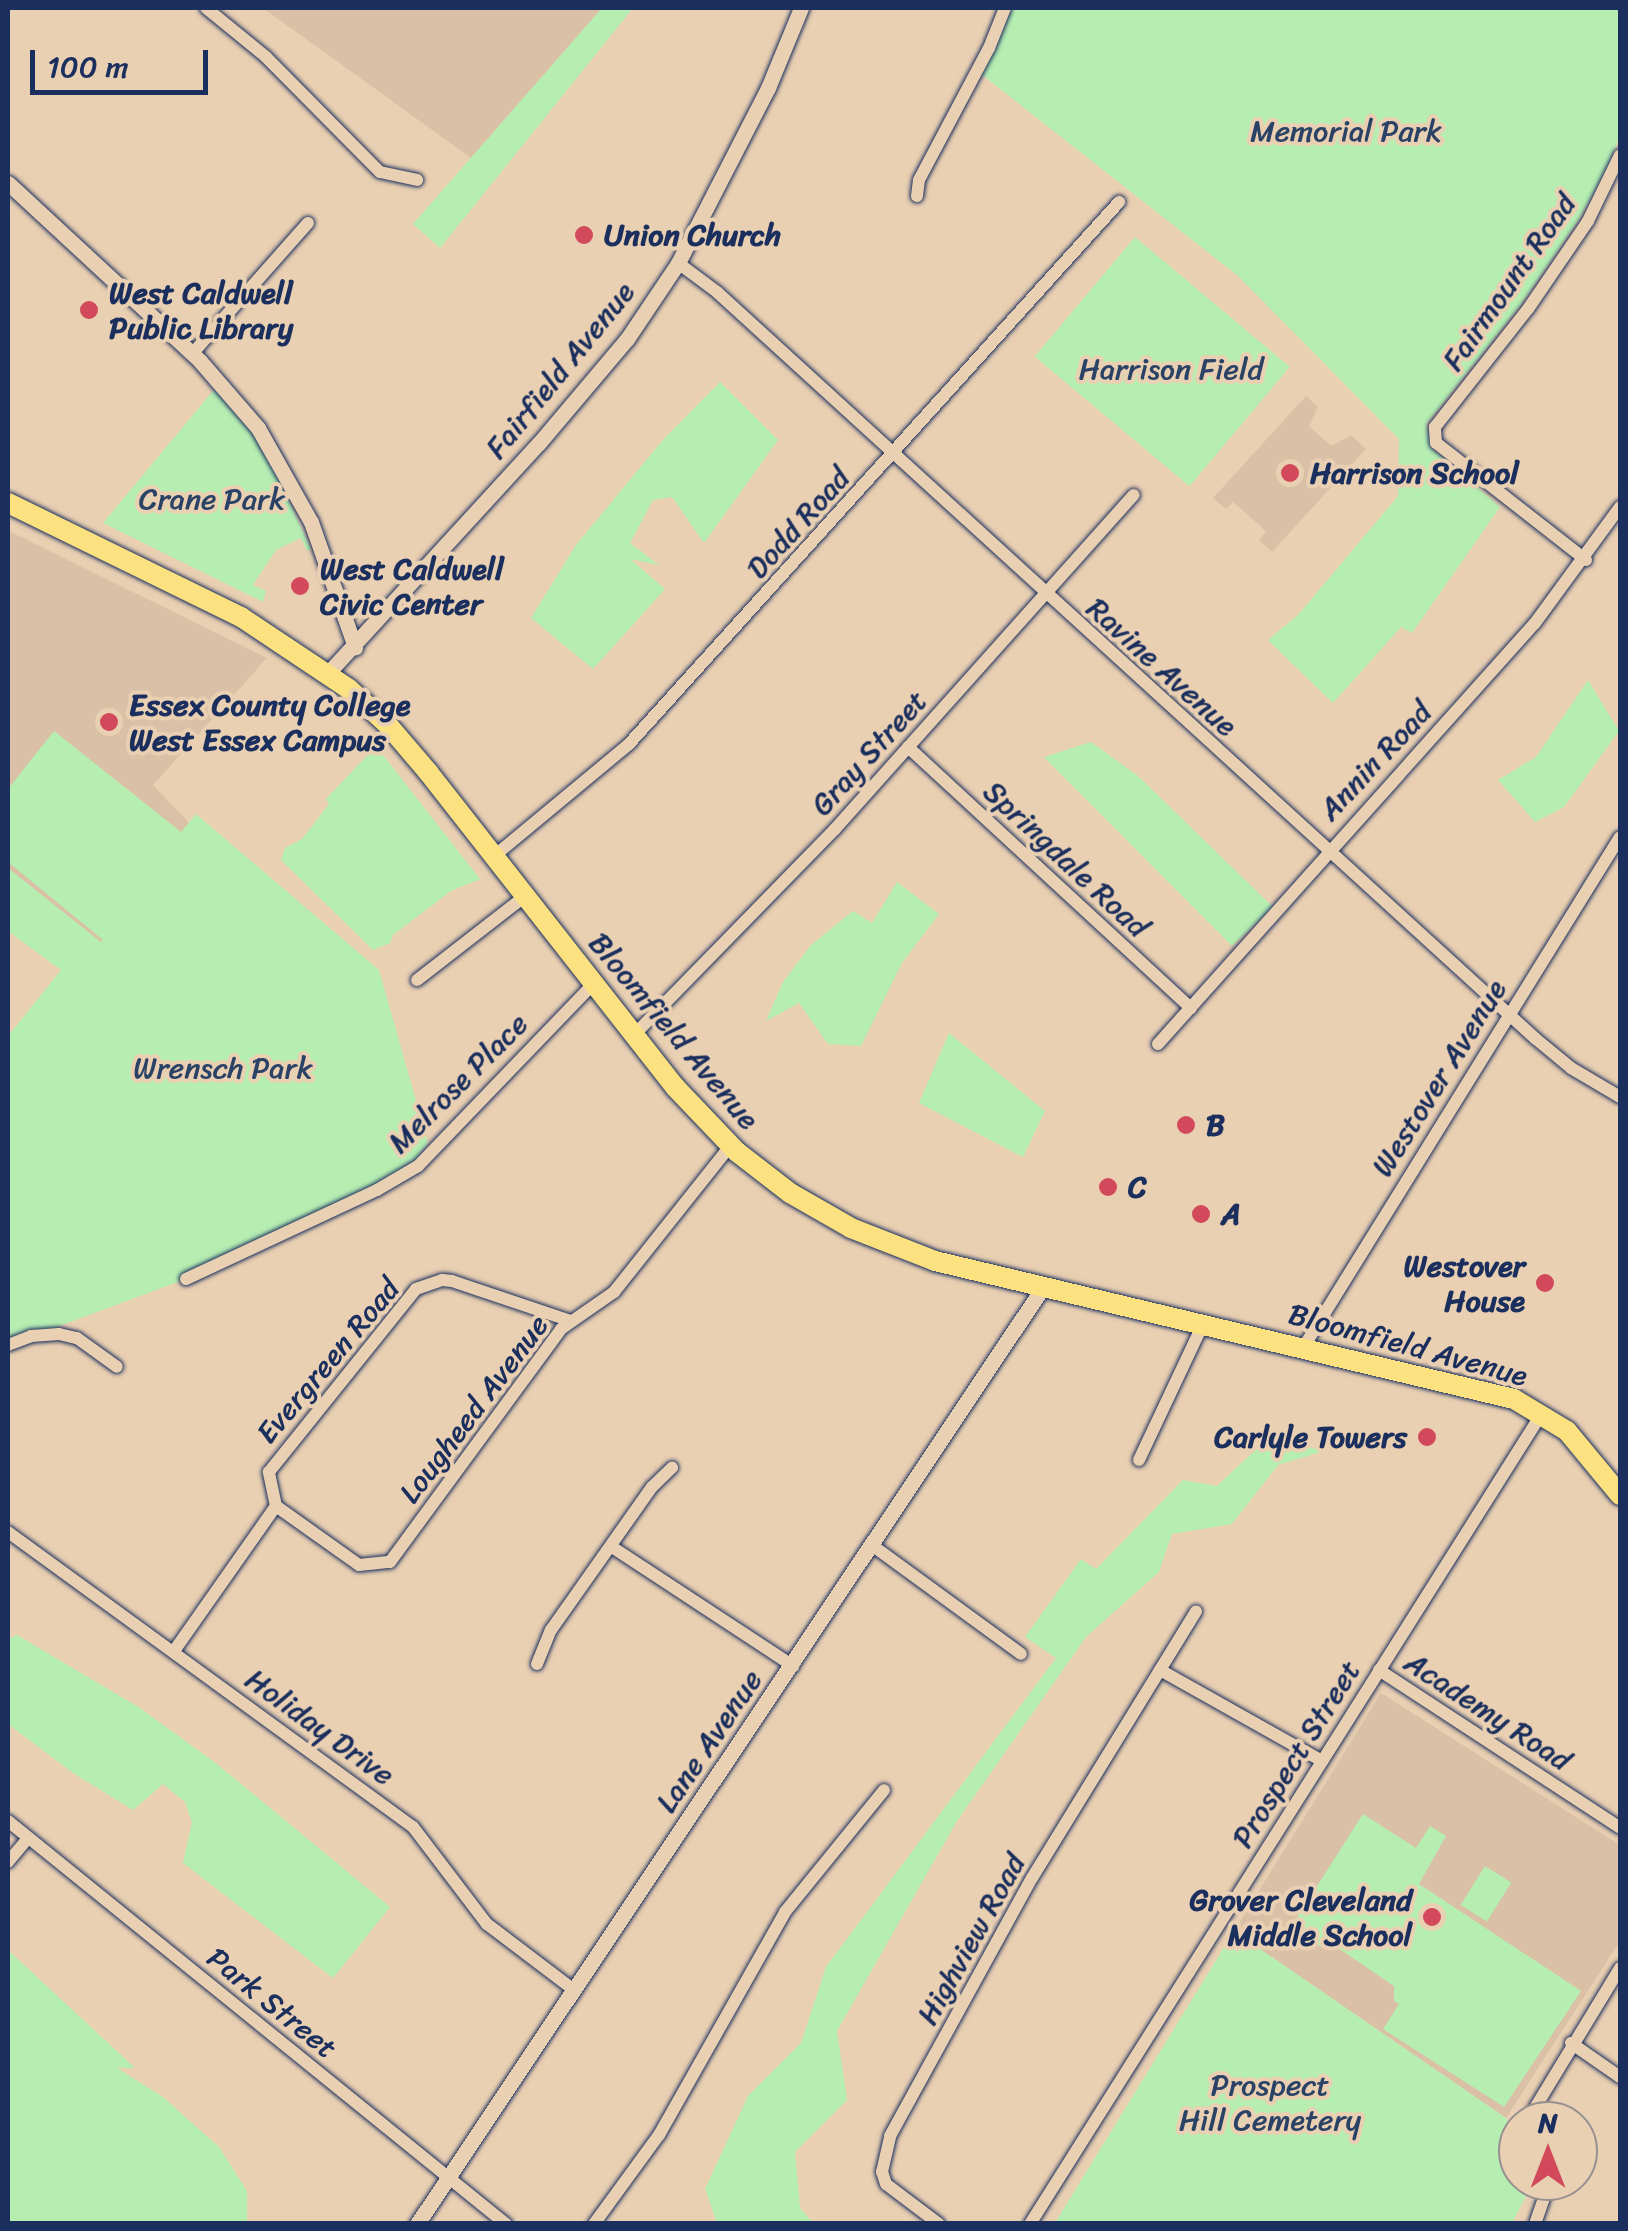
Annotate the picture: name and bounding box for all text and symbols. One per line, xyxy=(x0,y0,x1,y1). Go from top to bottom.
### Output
scale bar xyxy=(35,30,212,92)
text: 100 m xyxy=(47,40,129,94)
park label: Memorial Park xyxy=(1250,113,1442,149)
street label: Fairmount Road xyxy=(1435,187,1583,377)
place label: Union Church xyxy=(604,217,781,253)
marker: Union Church xyxy=(573,224,595,246)
place label: West Caldwell Public Library xyxy=(109,275,294,346)
street label: Fairfield Avenue xyxy=(478,275,642,465)
marker: West Caldwell Public Library xyxy=(78,299,100,321)
park label: Harrison Field xyxy=(1079,351,1263,387)
place label: Harrison School xyxy=(1310,455,1519,491)
street label: Dodd Road xyxy=(739,460,857,586)
marker: Harrison School xyxy=(1279,462,1301,484)
park label: Crane Park xyxy=(139,481,285,517)
place label: West Caldwell Civic Center xyxy=(320,551,505,622)
marker: West Caldwell Civic Center xyxy=(289,575,311,597)
street label: Ravine Avenue xyxy=(1079,590,1245,744)
street label: Gray Street xyxy=(803,683,935,823)
place label: Essex County College West Essex Campus xyxy=(129,687,410,758)
street label: Annin Road xyxy=(1311,694,1439,828)
marker: Essex County College West Essex Campus xyxy=(98,711,120,733)
street label: Springdale Road xyxy=(976,773,1156,945)
street label: Bloomfield Avenue xyxy=(581,925,767,1137)
street label: Westover Avenue xyxy=(1364,973,1514,1183)
street label: Melrose Place xyxy=(381,1006,535,1160)
park label: Wrensch Park xyxy=(133,1050,313,1086)
place label: B xyxy=(1206,1107,1225,1143)
marker: B xyxy=(1175,1114,1197,1136)
place label: C xyxy=(1128,1169,1147,1205)
marker: C xyxy=(1097,1176,1119,1198)
place label: A xyxy=(1221,1196,1241,1232)
marker: A xyxy=(1190,1203,1212,1225)
place label: Westover House xyxy=(1404,1248,1525,1318)
street label: Evergreen Road xyxy=(249,1271,407,1451)
marker: Westover House xyxy=(1534,1272,1556,1294)
street label: Bloomfield Avenue xyxy=(1285,1296,1531,1394)
street label: Lougheed Avenue xyxy=(392,1308,556,1510)
place label: Carlyle Towers xyxy=(1215,1419,1407,1455)
marker: Carlyle Towers xyxy=(1416,1426,1438,1448)
street label: Academy Road xyxy=(1398,1644,1578,1778)
street label: Prospect Street xyxy=(1224,1654,1368,1854)
street label: Holiday Drive xyxy=(239,1661,401,1793)
street label: Lane Avenue xyxy=(648,1663,770,1819)
street label: Highview Road xyxy=(909,1847,1033,2031)
place label: Grover Cleveland Middle School xyxy=(1189,1882,1412,1952)
marker: Grover Cleveland Middle School xyxy=(1421,1906,1443,1928)
street label: Park Street xyxy=(200,1940,344,2066)
park label: Prospect Hill Cemetery xyxy=(1179,2067,1361,2138)
text: N xyxy=(1538,2098,1558,2147)
north arrow xyxy=(1498,2101,1598,2201)

